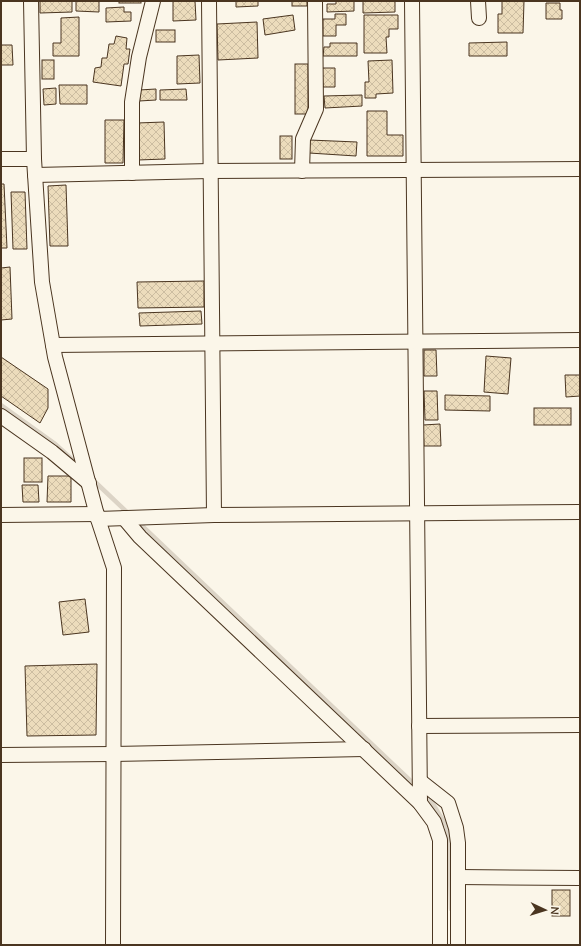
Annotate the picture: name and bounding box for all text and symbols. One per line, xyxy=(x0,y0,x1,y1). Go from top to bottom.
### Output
north arrow xyxy=(525,890,565,930)
text: N xyxy=(547,906,562,915)

